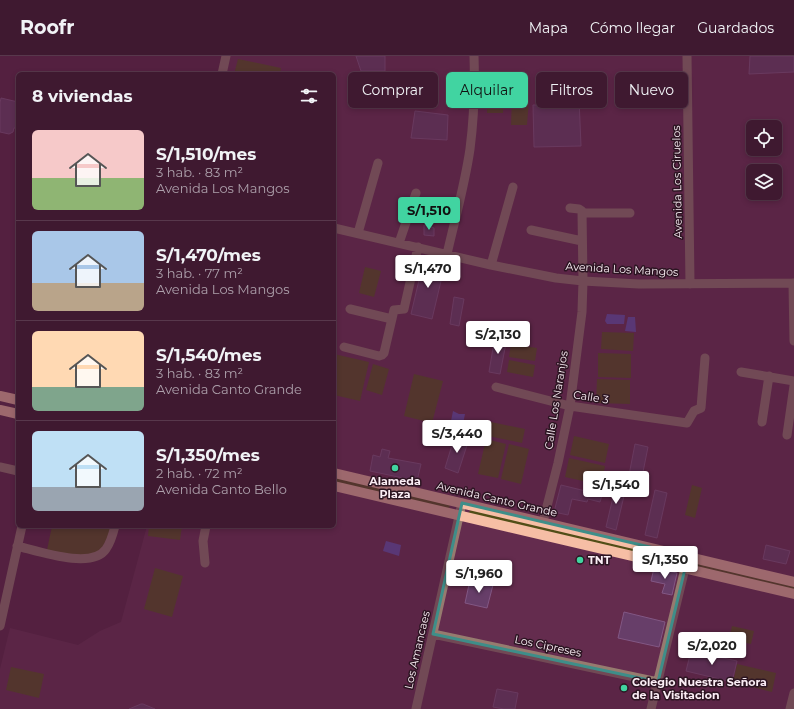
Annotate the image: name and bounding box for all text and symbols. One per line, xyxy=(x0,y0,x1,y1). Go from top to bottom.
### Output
text: Roofr xyxy=(20,16,74,39)
text: Mapa xyxy=(529,19,568,37)
text: Cómo llegar xyxy=(590,19,675,37)
text: Guardados xyxy=(697,19,774,37)
chip: Comprar xyxy=(348,72,438,108)
chip: Alquilar xyxy=(446,72,528,108)
chip: Filtros xyxy=(536,72,607,108)
chip: Nuevo xyxy=(615,72,688,108)
icon: filters xyxy=(298,85,320,107)
text: 8 viviendas xyxy=(32,86,132,106)
map controls xyxy=(746,120,782,200)
button: locate xyxy=(746,120,782,156)
street label: Avenida Los Ciruelos xyxy=(669,125,685,239)
text: S/1,510/mes xyxy=(156,144,256,164)
icon: home xyxy=(64,146,112,194)
text: 3 hab. · 83 m² xyxy=(156,164,243,180)
button: layers xyxy=(746,164,782,200)
text: Avenida Los Mangos xyxy=(156,180,290,196)
pin: S/1,510 xyxy=(392,197,466,231)
text: S/1,510 xyxy=(407,202,451,218)
text: S/1,470/mes xyxy=(156,245,261,265)
icon: home xyxy=(64,247,112,295)
pin: S/1,470 xyxy=(391,255,465,289)
street label: Avenida Los Mangos xyxy=(565,259,679,279)
text: S/1,470 xyxy=(404,260,452,276)
text: 3 hab. · 77 m² xyxy=(156,265,243,281)
text: Avenida Los Mangos xyxy=(156,281,290,297)
pin: S/2,130 xyxy=(461,321,535,355)
text: S/2,130 xyxy=(475,326,521,342)
text: S/1,540/mes xyxy=(156,345,261,365)
icon: home xyxy=(64,347,112,395)
street label: Calle Los Naranjos xyxy=(541,349,571,450)
text: 3 hab. · 83 m² xyxy=(156,365,243,381)
text: Avenida Canto Grande xyxy=(156,381,302,397)
street label: Calle 3 xyxy=(572,387,610,407)
pin: S/3,440 xyxy=(420,420,494,454)
text: S/3,440 xyxy=(431,425,483,441)
text: S/1,350/mes xyxy=(156,445,260,465)
icon: home xyxy=(64,447,112,495)
marker: Alameda Plaza xyxy=(390,463,400,473)
text: 2 hab. · 72 m² xyxy=(156,465,243,481)
pin: S/1,540 xyxy=(579,471,653,505)
place label: Alameda Plaza xyxy=(368,474,421,501)
text: S/1,540 xyxy=(592,476,640,492)
street label: Avenida Canto Grande xyxy=(435,478,559,520)
text: Avenida Canto Bello xyxy=(156,481,287,497)
pin: S/1,350 xyxy=(628,546,702,580)
text: S/1,350 xyxy=(642,551,688,567)
place label: TNT xyxy=(588,553,611,567)
marker: TNT xyxy=(575,555,585,565)
pin: S/1,960 xyxy=(442,560,516,594)
text: S/1,960 xyxy=(455,565,503,581)
street label: Los Amancaes xyxy=(401,609,433,690)
street label: Los Cipreses xyxy=(513,632,583,660)
pin: S/2,020 xyxy=(675,632,749,666)
text: S/2,020 xyxy=(687,637,737,653)
place label: Colegio Nuestra Señora de la Visitacion xyxy=(632,675,767,702)
marker: Colegio Nuestra Señora de la Visitacion xyxy=(619,683,629,693)

